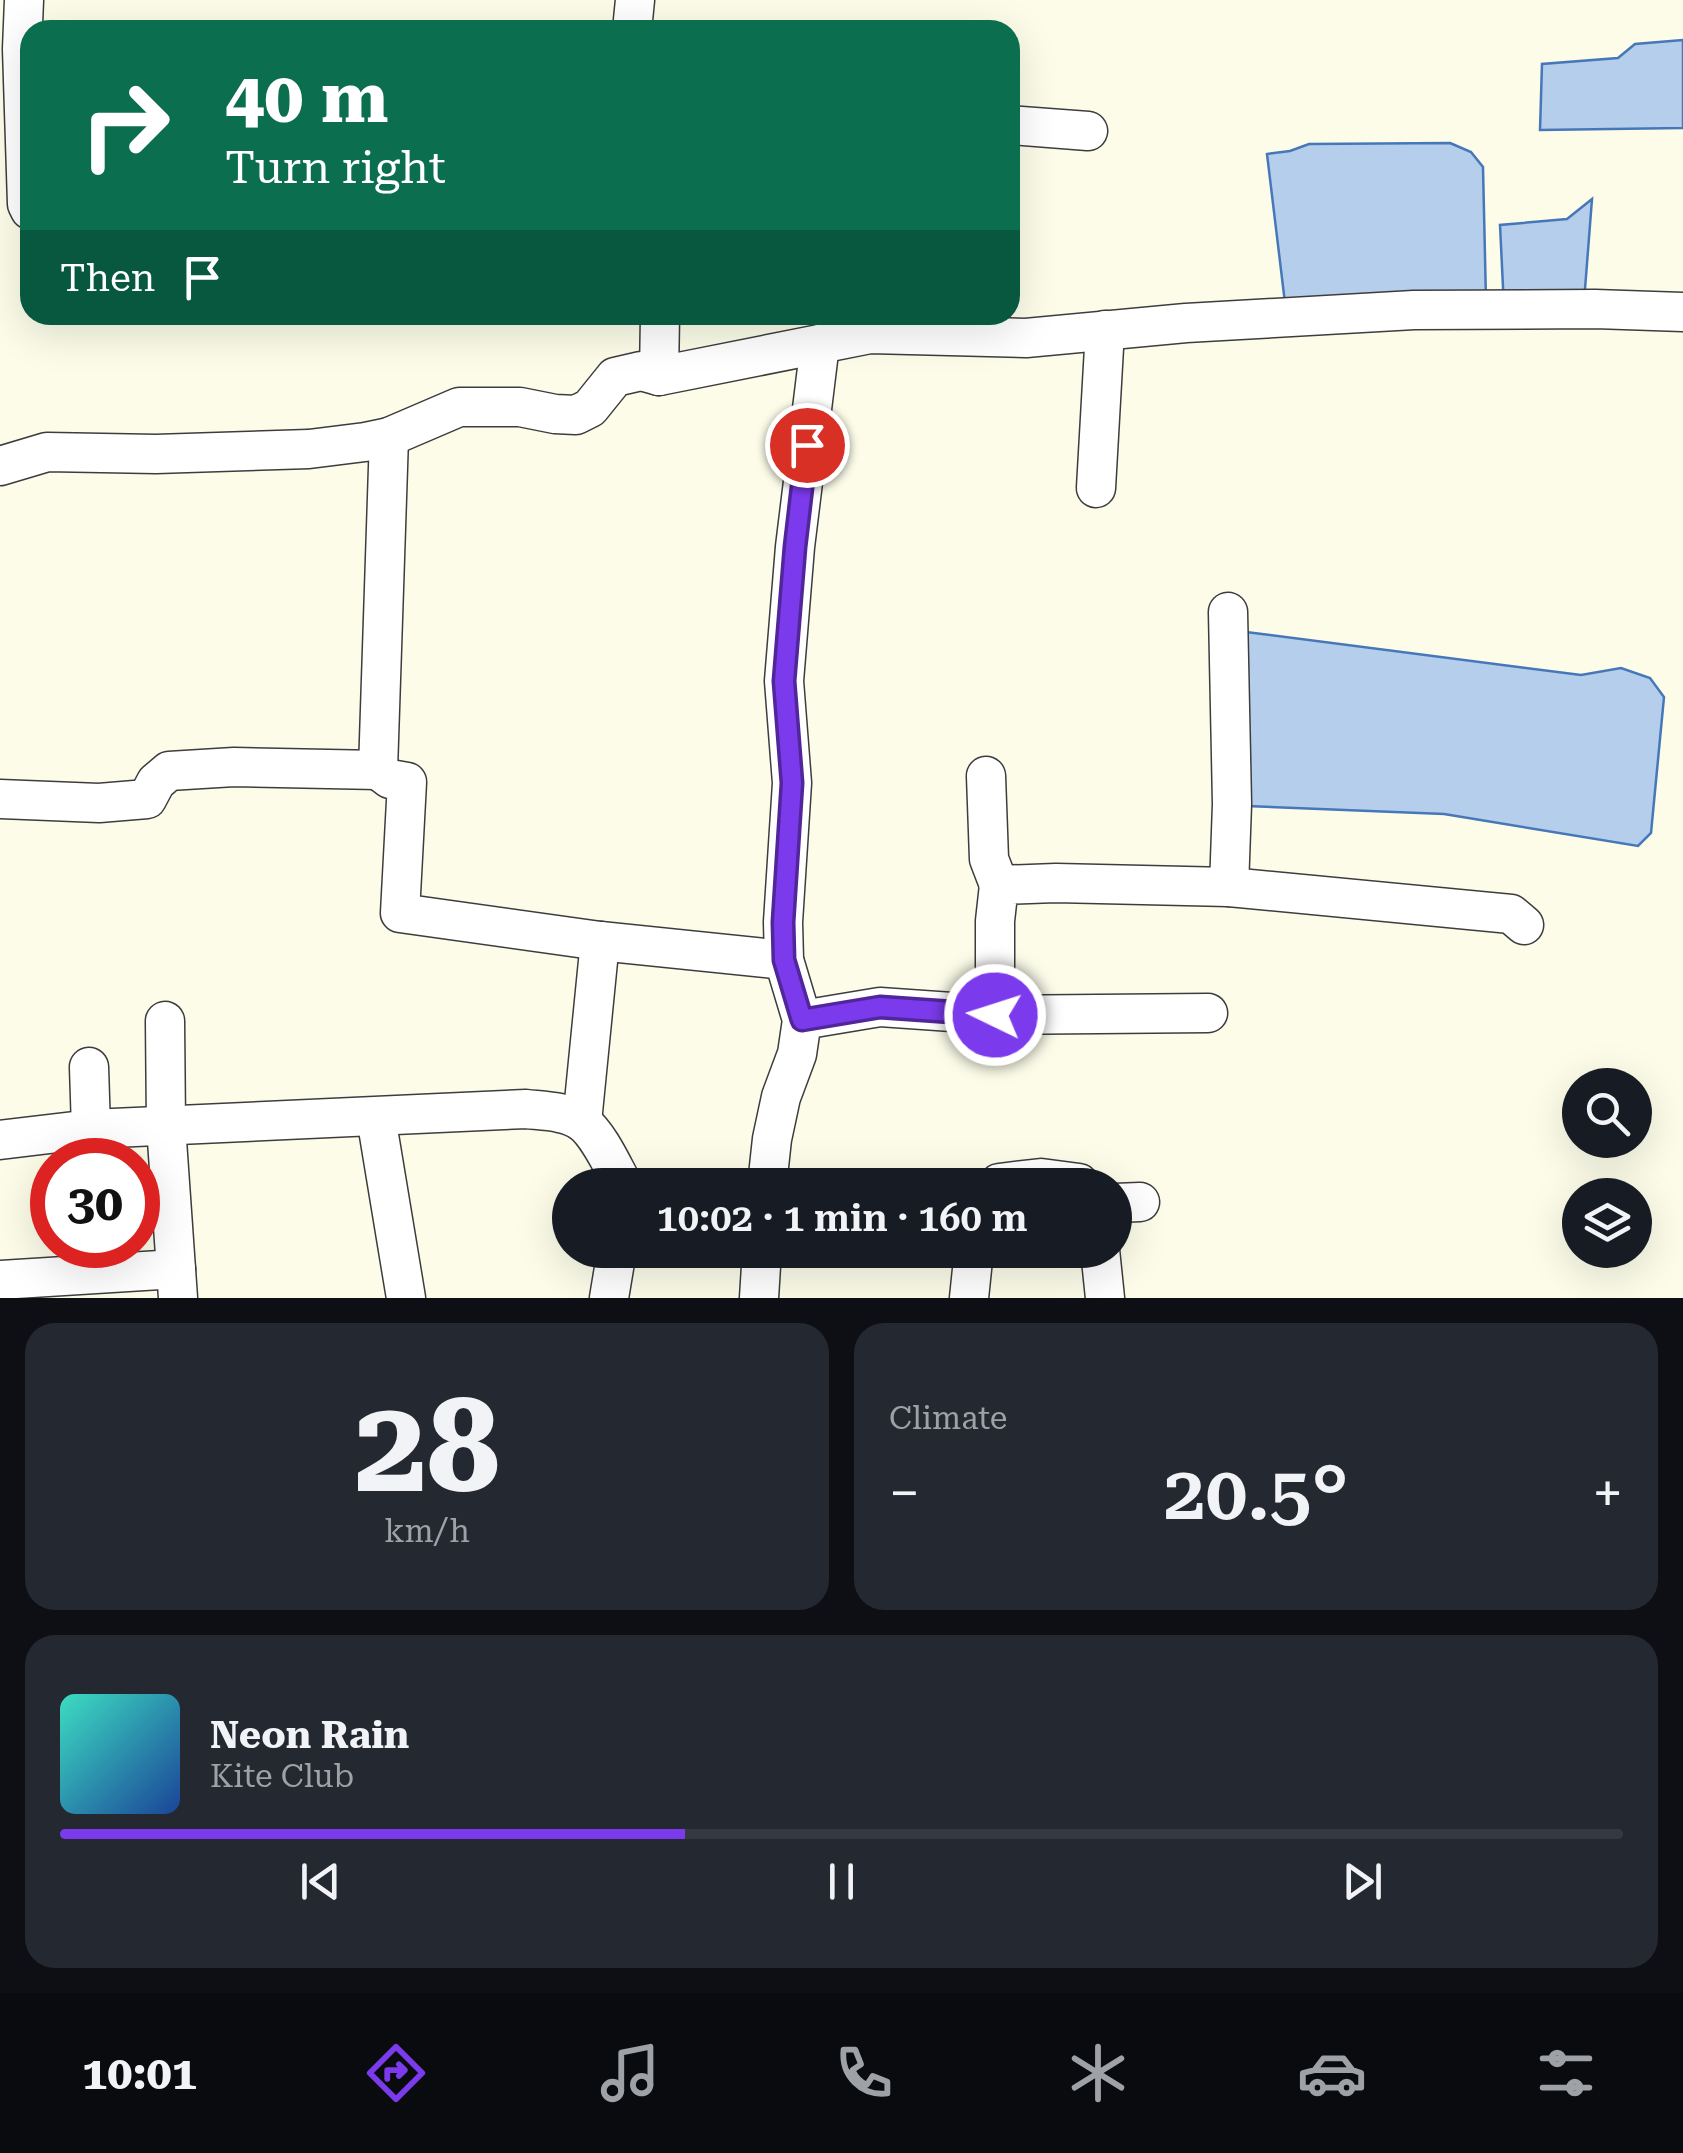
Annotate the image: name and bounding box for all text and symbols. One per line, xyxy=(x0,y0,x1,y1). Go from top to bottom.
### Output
text: 40 m xyxy=(225,57,389,139)
icon: right xyxy=(60,60,190,190)
text: Turn right xyxy=(225,141,446,194)
icon: arrive xyxy=(175,250,230,305)
text: Then xyxy=(60,256,155,300)
pin xyxy=(765,403,850,488)
icon: arrive xyxy=(780,418,835,473)
position arrow xyxy=(943,963,1047,1067)
map controls xyxy=(1562,1068,1652,1268)
button: search xyxy=(1562,1068,1652,1158)
speed limit sign: 30 xyxy=(30,1138,160,1268)
button: layers xyxy=(1562,1178,1652,1268)
text: 10:02 · 1 min · 160 m xyxy=(657,1196,1028,1240)
text: 28 xyxy=(354,1370,500,1523)
text: Climate xyxy=(889,1399,1007,1437)
text: 20.5° xyxy=(1163,1449,1349,1537)
text: − xyxy=(889,1461,920,1525)
text: + xyxy=(1592,1461,1623,1525)
text: km/h xyxy=(384,1512,470,1550)
text: Neon Rain xyxy=(210,1713,409,1757)
text: Kite Club xyxy=(210,1757,354,1795)
icon: previous xyxy=(293,1854,348,1909)
icon: pause xyxy=(814,1854,869,1909)
icon: next xyxy=(1335,1854,1390,1909)
icon: directions xyxy=(361,2038,431,2108)
icon: music xyxy=(595,2038,665,2108)
icon: phone xyxy=(829,2038,899,2108)
icon: climate xyxy=(1063,2038,1133,2108)
icon: car xyxy=(1297,2038,1367,2108)
icon: filters xyxy=(1531,2038,1601,2108)
text: 10:01 xyxy=(82,2047,197,2100)

